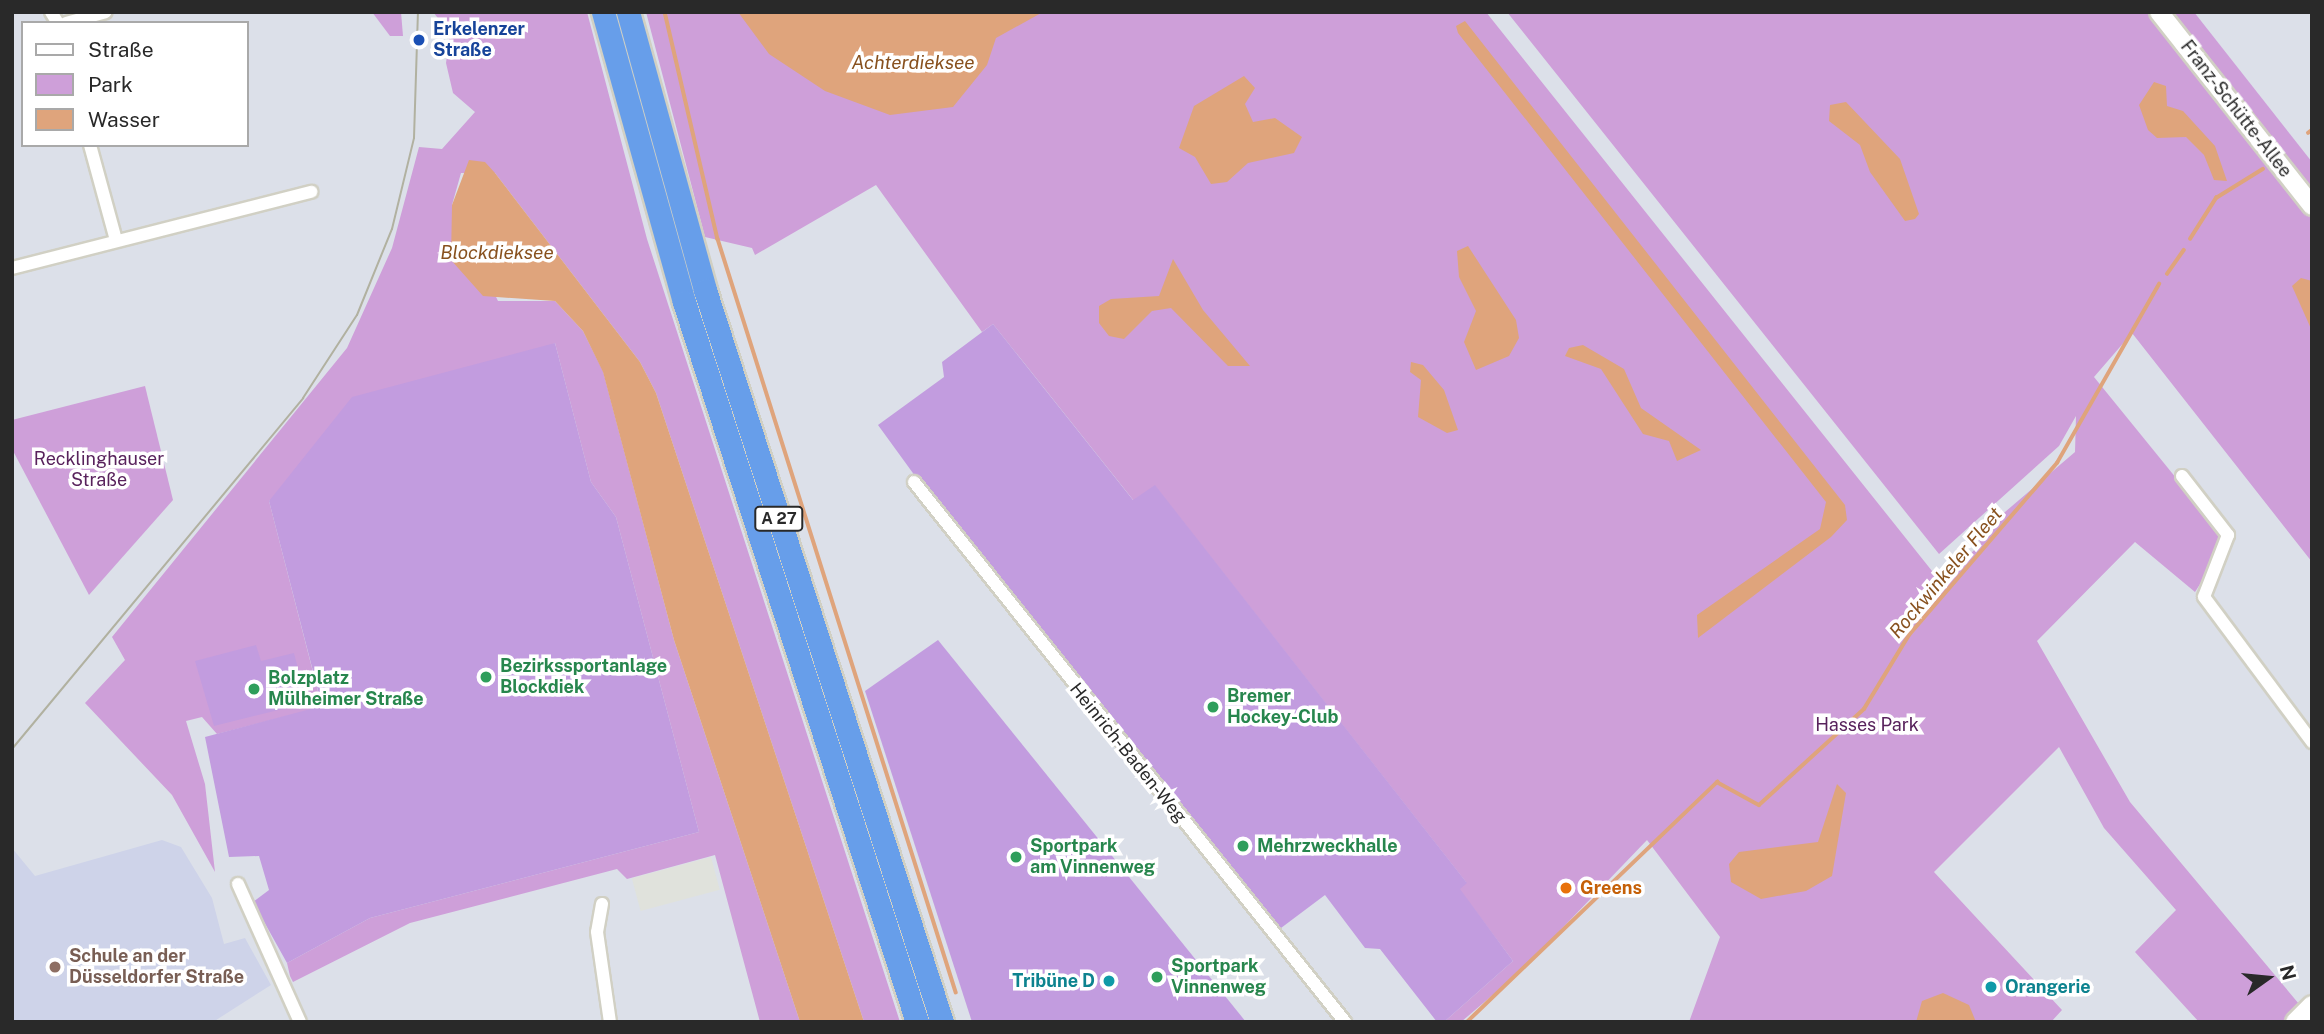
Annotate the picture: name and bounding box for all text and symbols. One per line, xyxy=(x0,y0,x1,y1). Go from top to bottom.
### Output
place label: Erkelenzer Straße xyxy=(433,19,525,61)
legend xyxy=(21,21,248,147)
marker: Erkelenzer Straße xyxy=(411,32,427,48)
street label: Franz-Schütte-Allee xyxy=(2176,36,2296,182)
text: Straße xyxy=(88,37,154,62)
water label: Achterdieksee xyxy=(851,52,975,74)
text: Park xyxy=(88,72,133,97)
text: Wasser xyxy=(88,107,160,132)
water label: Blockdieksee xyxy=(440,242,554,264)
park label: Recklinghauser Straße xyxy=(34,449,164,491)
water label: Rockwinkeler Fleet xyxy=(1885,503,2007,643)
road number: A 27 xyxy=(753,506,805,532)
place label: Bezirkssportanlage Blockdiek xyxy=(500,656,667,698)
place label: Bolzplatz Mülheimer Straße xyxy=(268,668,424,710)
marker: Bezirkssportanlage Blockdiek xyxy=(478,669,494,685)
street label: Heinrich-Baden-Weg xyxy=(1065,679,1191,827)
marker: Bolzplatz Mülheimer Straße xyxy=(246,681,262,697)
place label: Bremer Hockey-Club xyxy=(1227,686,1338,728)
marker: Bremer Hockey-Club xyxy=(1205,699,1221,715)
park label: Hasses Park xyxy=(1815,714,1919,736)
place label: Mehrzweckhalle xyxy=(1257,835,1398,857)
place label: Sportpark am Vinnenweg xyxy=(1030,836,1155,878)
marker: Mehrzweckhalle xyxy=(1235,838,1251,854)
marker: Sportpark am Vinnenweg xyxy=(1008,849,1024,865)
place label: Greens xyxy=(1580,877,1642,899)
marker: Greens xyxy=(1558,880,1574,896)
north arrow xyxy=(2233,943,2303,1013)
place label: Schule an der Düsseldorfer Straße xyxy=(69,946,244,988)
place label: Sportpark Vinnenweg xyxy=(1171,956,1266,998)
marker: Schule an der Düsseldorfer Straße xyxy=(47,959,63,975)
text: N xyxy=(2276,963,2301,983)
marker: Sportpark Vinnenweg xyxy=(1149,969,1165,985)
place label: Tribüne D xyxy=(1012,970,1095,992)
marker: Tribüne D xyxy=(1101,973,1117,989)
place label: Orangerie xyxy=(2005,976,2091,998)
marker: Orangerie xyxy=(1983,979,1999,995)

